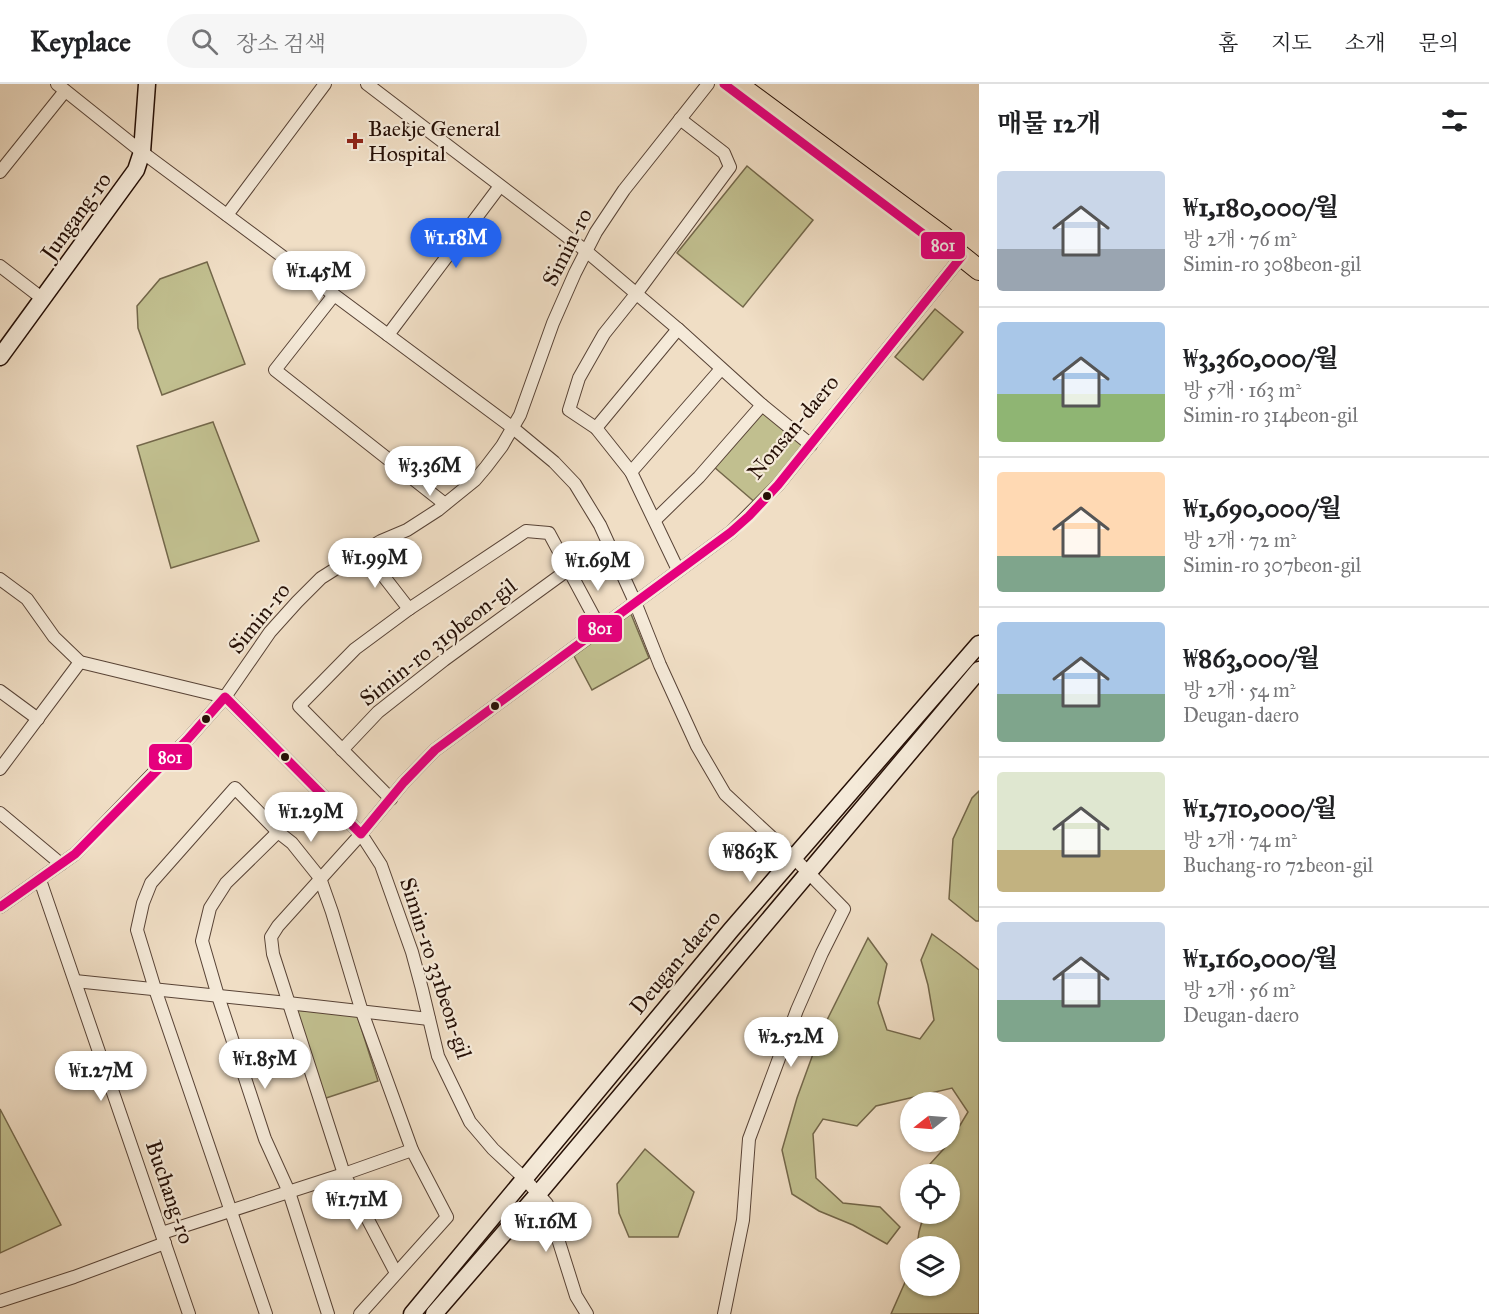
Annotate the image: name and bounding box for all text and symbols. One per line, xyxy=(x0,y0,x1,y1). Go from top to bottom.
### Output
search box xyxy=(167,14,587,68)
text: Keyplace xyxy=(30,24,131,59)
icon: search xyxy=(188,25,221,58)
text: 장소 검색 xyxy=(236,30,326,57)
text: 홈 xyxy=(1218,30,1238,56)
text: 지도 xyxy=(1271,30,1312,56)
text: 소개 xyxy=(1345,30,1385,56)
text: 문의 xyxy=(1418,30,1459,56)
icon: filters xyxy=(1438,104,1471,137)
text: 매물 12개 xyxy=(997,107,1101,139)
place label: Baekje General Hospital xyxy=(368,115,500,167)
marker: Baekje General Hospital xyxy=(346,132,364,150)
street label: Jungang-ro xyxy=(34,167,117,267)
text: ₩1,180,000/월 xyxy=(1183,191,1339,223)
icon: home xyxy=(1045,195,1117,267)
street label: Simin-ro xyxy=(536,204,598,290)
pin: ₩1.18M xyxy=(407,218,505,269)
text: ₩1.18M xyxy=(425,225,488,249)
text: 방 2개 · 76 m² xyxy=(1183,227,1297,251)
line badge: 801 xyxy=(920,231,966,260)
text: 801 xyxy=(931,236,956,255)
pin: ₩1.45M xyxy=(270,251,368,302)
text: Simin-ro 308beon-gil xyxy=(1183,252,1361,276)
text: ₩1.45M xyxy=(286,258,352,282)
text: ₩3,360,000/월 xyxy=(1183,342,1339,374)
icon: home xyxy=(1045,346,1117,418)
street label: Nonsan-daero xyxy=(741,369,845,485)
text: 방 5개 · 163 m² xyxy=(1183,378,1301,402)
text: Simin-ro 314beon-gil xyxy=(1183,403,1358,427)
pin: ₩3.36M xyxy=(381,446,479,497)
text: ₩3.36M xyxy=(399,453,461,477)
unlabelled marker xyxy=(761,490,773,502)
text: ₩1,690,000/월 xyxy=(1183,492,1342,524)
icon: home xyxy=(1045,496,1117,568)
text: 방 2개 · 72 m² xyxy=(1183,528,1296,552)
pin: ₩1.99M xyxy=(326,538,424,589)
pin: ₩1.69M xyxy=(549,541,647,592)
text: ₩1.99M xyxy=(342,545,408,569)
text: ₩1.69M xyxy=(565,548,631,572)
text: Simin-ro 307beon-gil xyxy=(1183,553,1361,577)
street label: Simin-ro 319beon-gil xyxy=(354,572,522,712)
street label: Simin-ro xyxy=(222,577,296,659)
line badge: 801 xyxy=(577,614,623,643)
text: 801 xyxy=(588,619,613,638)
text: ₩863,000/월 xyxy=(1183,642,1320,674)
icon: home xyxy=(1045,646,1117,718)
text: 방 2개 · 54 m² xyxy=(1183,678,1296,702)
unlabelled marker xyxy=(489,700,501,712)
text: Deugan-daero xyxy=(1183,703,1299,727)
unlabelled marker xyxy=(200,713,212,725)
line badge: 801 xyxy=(148,743,193,771)
text: 801 xyxy=(158,748,183,767)
unlabelled marker xyxy=(279,751,291,763)
pin: ₩1.29M xyxy=(262,792,360,843)
text: ₩1,710,000/월 xyxy=(1183,792,1337,824)
icon: home xyxy=(1045,796,1117,868)
text: ₩1.29M xyxy=(278,799,344,823)
text: 방 2개 · 74 m² xyxy=(1183,828,1297,852)
pin: ₩863K xyxy=(708,832,792,883)
text: ₩863K xyxy=(723,839,777,863)
text: Buchang-ro 72beon-gil xyxy=(1183,853,1373,877)
street label: Simin-ro 331beon-gil xyxy=(394,874,478,1062)
street label: Deugan-daero xyxy=(624,904,726,1020)
text: ₩1,160,000/월 xyxy=(1183,942,1338,974)
icon: home xyxy=(1045,946,1117,1018)
text: 방 2개 · 56 m² xyxy=(1183,978,1295,1002)
text: Deugan-daero xyxy=(1183,1003,1299,1027)
pin: ₩2.52M xyxy=(742,1017,840,1068)
text: ₩2.52M xyxy=(758,1024,824,1048)
pin: ₩1.85M xyxy=(216,1039,314,1090)
text: ₩1.85M xyxy=(233,1046,297,1070)
pin: ₩1.27M xyxy=(52,1051,150,1102)
text: ₩1.27M xyxy=(69,1058,133,1082)
north arrow xyxy=(900,1092,960,1152)
map controls xyxy=(900,1092,960,1296)
street label: Buchang-ro xyxy=(140,1137,200,1247)
button: locate xyxy=(900,1164,960,1224)
pin: ₩1.71M xyxy=(308,1180,406,1231)
text: ₩1.71M xyxy=(326,1187,388,1211)
pin: ₩1.16M xyxy=(497,1202,595,1253)
text: ₩1.16M xyxy=(515,1209,577,1233)
button: layers xyxy=(900,1236,960,1296)

